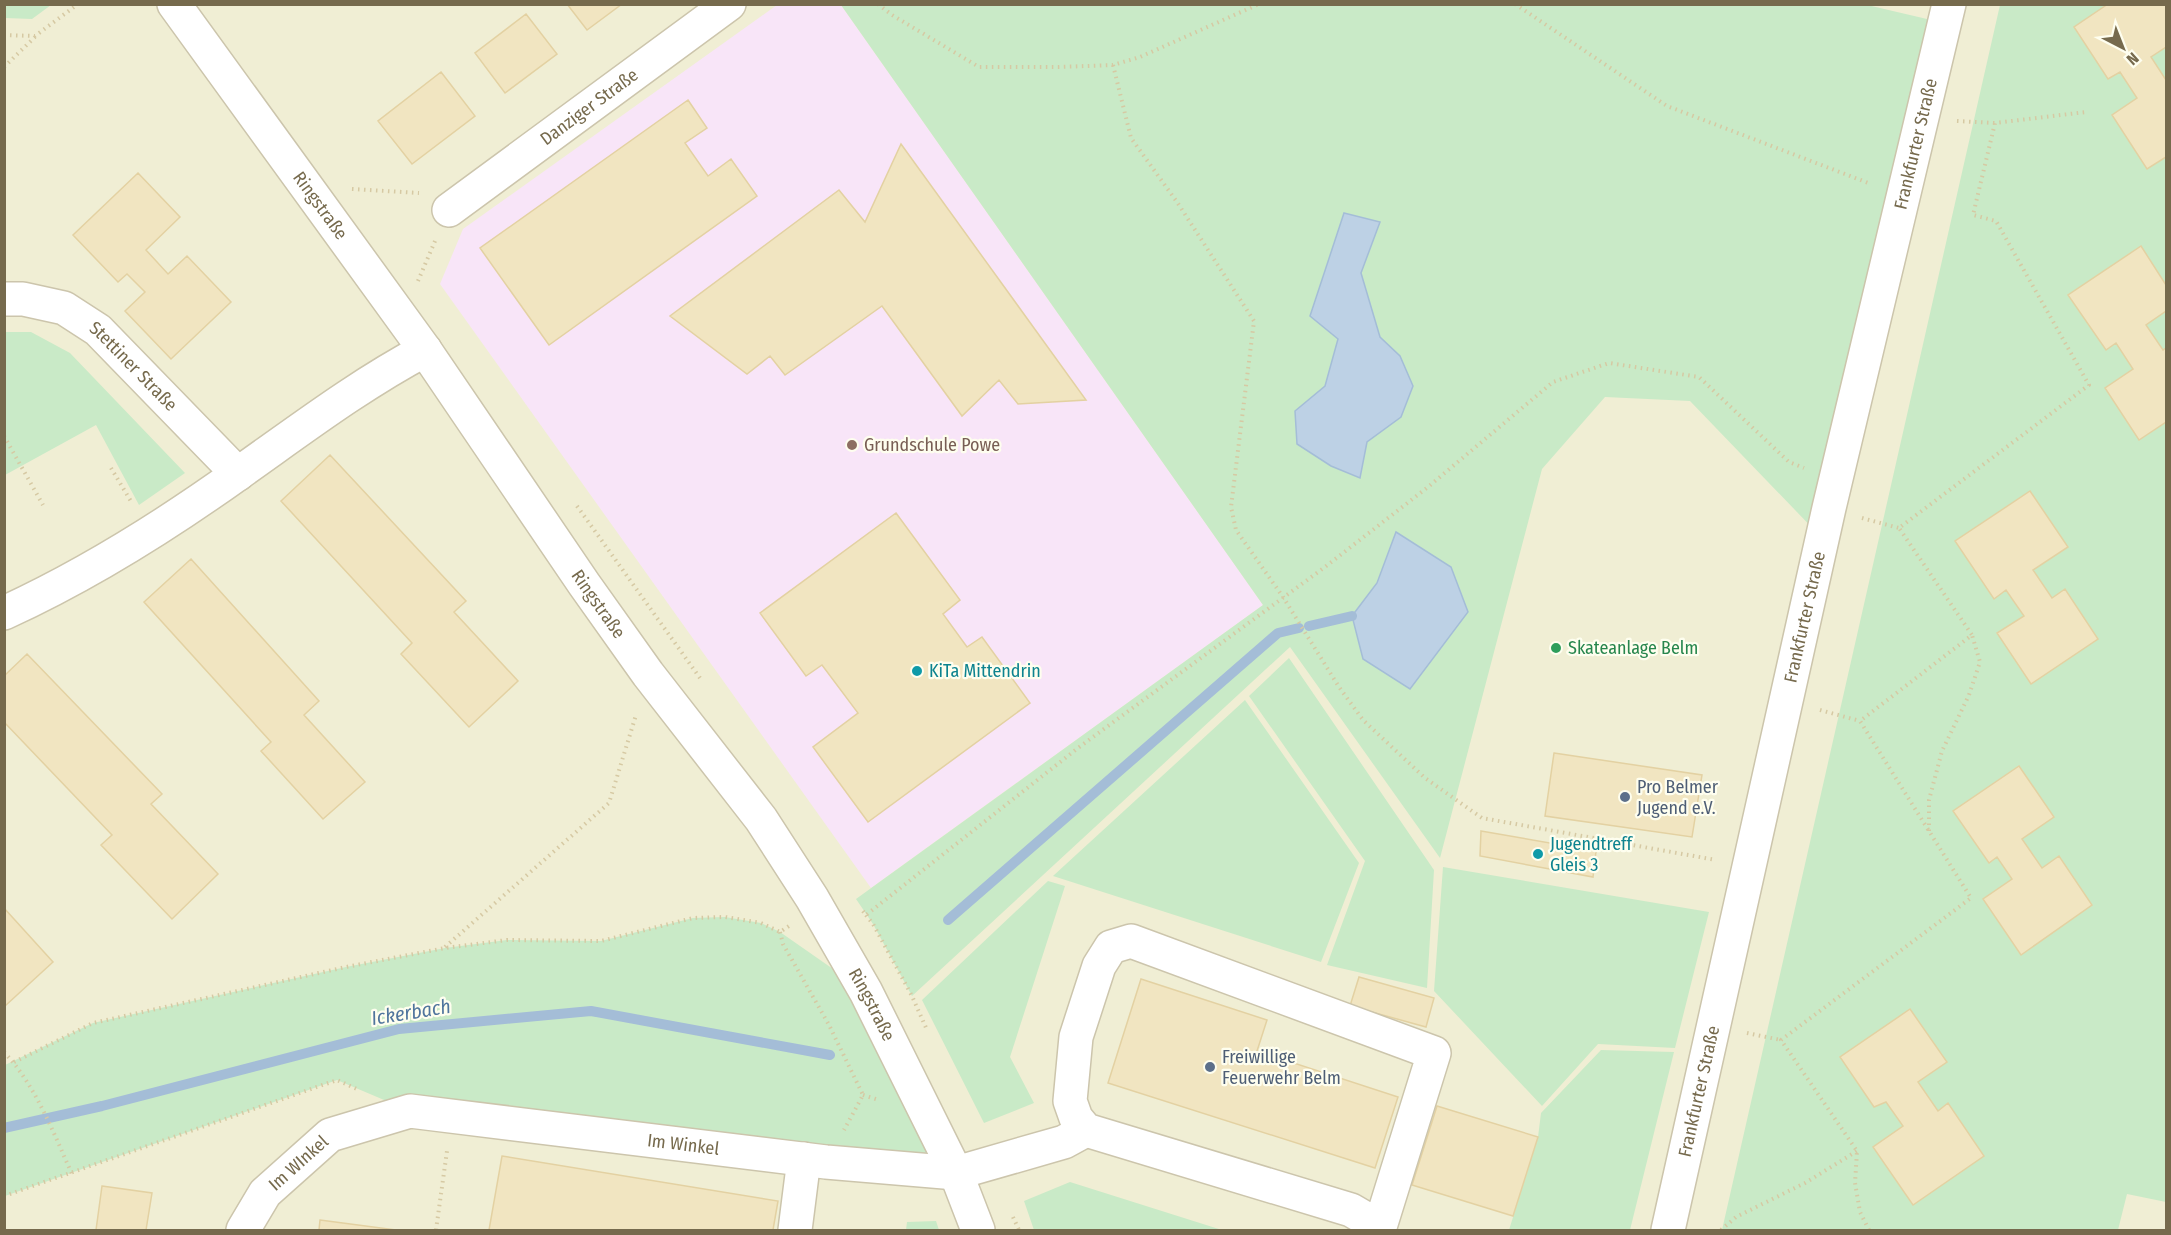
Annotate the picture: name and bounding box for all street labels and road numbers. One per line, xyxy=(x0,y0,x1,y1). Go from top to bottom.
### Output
street label: Danziger Straße xyxy=(536,64,642,150)
street label: Frankfurter Straße xyxy=(1889,76,1942,212)
street label: Ringstraße xyxy=(288,167,352,244)
street label: Stettiner Straße xyxy=(85,317,182,416)
street label: Frankfurter Straße xyxy=(1779,549,1830,685)
street label: Ringstraße xyxy=(567,566,630,643)
street label: Ringstraße xyxy=(844,964,900,1045)
street label: Frankfurter Straße xyxy=(1674,1024,1724,1159)
street label: Im Winkel xyxy=(646,1129,721,1160)
street label: Im WInkel xyxy=(264,1131,333,1195)

